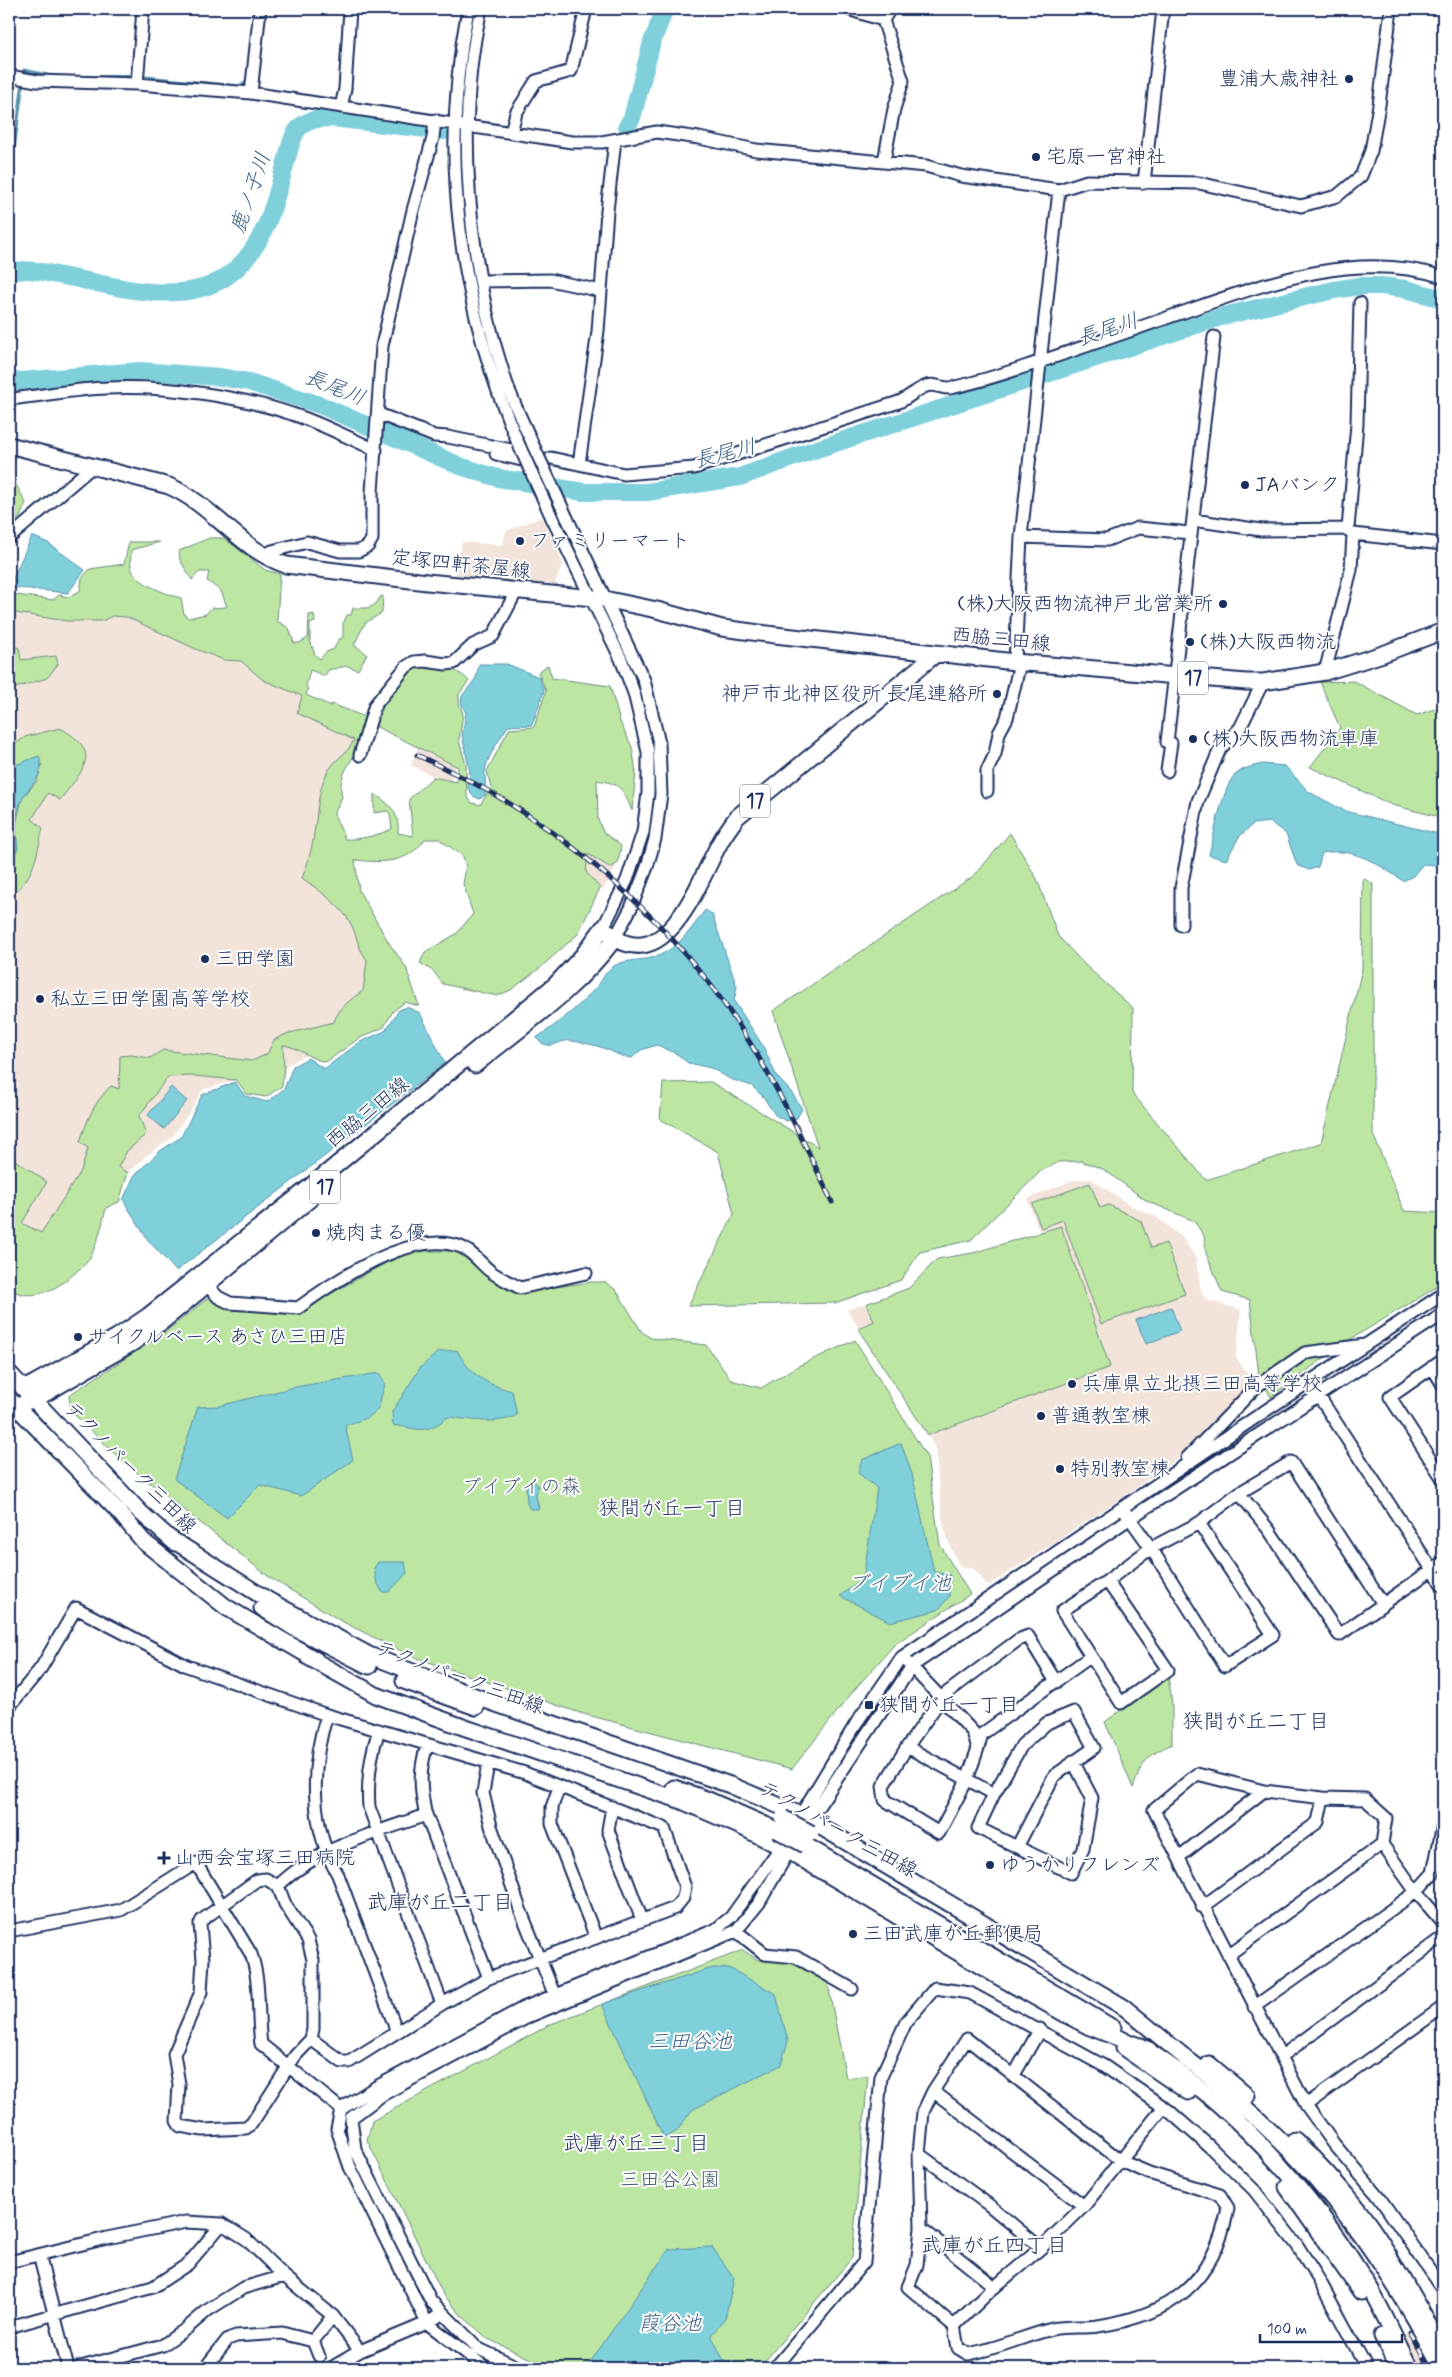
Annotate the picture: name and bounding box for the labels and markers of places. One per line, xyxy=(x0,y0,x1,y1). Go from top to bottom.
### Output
place label: 豊浦大歳神社 xyxy=(1219,66,1339,93)
marker: 豊浦大歳神社 xyxy=(1343,73,1355,85)
place label: 宅原一宮神社 xyxy=(1046,144,1166,171)
marker: 宅原一宮神社 xyxy=(1030,151,1042,163)
place label: JAバンク xyxy=(1255,472,1340,499)
marker: JAバンク xyxy=(1239,479,1251,491)
place label: ファミリーマート xyxy=(530,528,690,555)
marker: ファミリーマート xyxy=(514,535,526,547)
place label: (株)大阪西物流神戸北営業所 xyxy=(957,591,1213,618)
marker: (株)大阪西物流神戸北営業所 xyxy=(1217,598,1229,610)
place label: (株)大阪西物流 xyxy=(1200,629,1336,656)
marker: (株)大阪西物流 xyxy=(1184,636,1196,648)
place label: 神戸市北神区役所 長尾連絡所 xyxy=(722,681,987,708)
marker: 神戸市北神区役所 長尾連絡所 xyxy=(991,688,1003,700)
place label: (株)大阪西物流車庫 xyxy=(1203,726,1379,753)
marker: (株)大阪西物流車庫 xyxy=(1187,733,1199,745)
place label: 三田学園 xyxy=(215,946,295,973)
marker: 三田学園 xyxy=(199,953,211,965)
place label: 私立三田学園高等学校 xyxy=(50,986,250,1013)
marker: 私立三田学園高等学校 xyxy=(34,993,46,1005)
place label: 焼肉まる優 xyxy=(326,1220,426,1247)
marker: 焼肉まる優 xyxy=(310,1227,322,1239)
place label: サイクルベース あさひ三田店 xyxy=(88,1324,348,1351)
marker: サイクルベース あさひ三田店 xyxy=(72,1331,84,1343)
place label: 兵庫県立北摂三田高等学校 xyxy=(1082,1371,1322,1398)
marker: 兵庫県立北摂三田高等学校 xyxy=(1066,1378,1078,1390)
place label: 普通教室棟 xyxy=(1051,1403,1151,1430)
marker: 普通教室棟 xyxy=(1035,1410,1047,1422)
place label: 特別教室棟 xyxy=(1070,1456,1170,1483)
marker: 特別教室棟 xyxy=(1054,1463,1066,1475)
place label: 狭間が丘一丁目 xyxy=(879,1692,1019,1719)
marker: 狭間が丘一丁目 xyxy=(863,1699,875,1711)
place label: 山西会宝塚三田病院 xyxy=(175,1845,355,1872)
marker: 山西会宝塚三田病院 xyxy=(157,1851,171,1865)
place label: ゆうかりフレンズ xyxy=(1000,1852,1160,1879)
marker: ゆうかりフレンズ xyxy=(984,1859,996,1871)
place label: 三田武庫が丘郵便局 xyxy=(863,1921,1043,1948)
marker: 三田武庫が丘郵便局 xyxy=(847,1928,859,1940)

